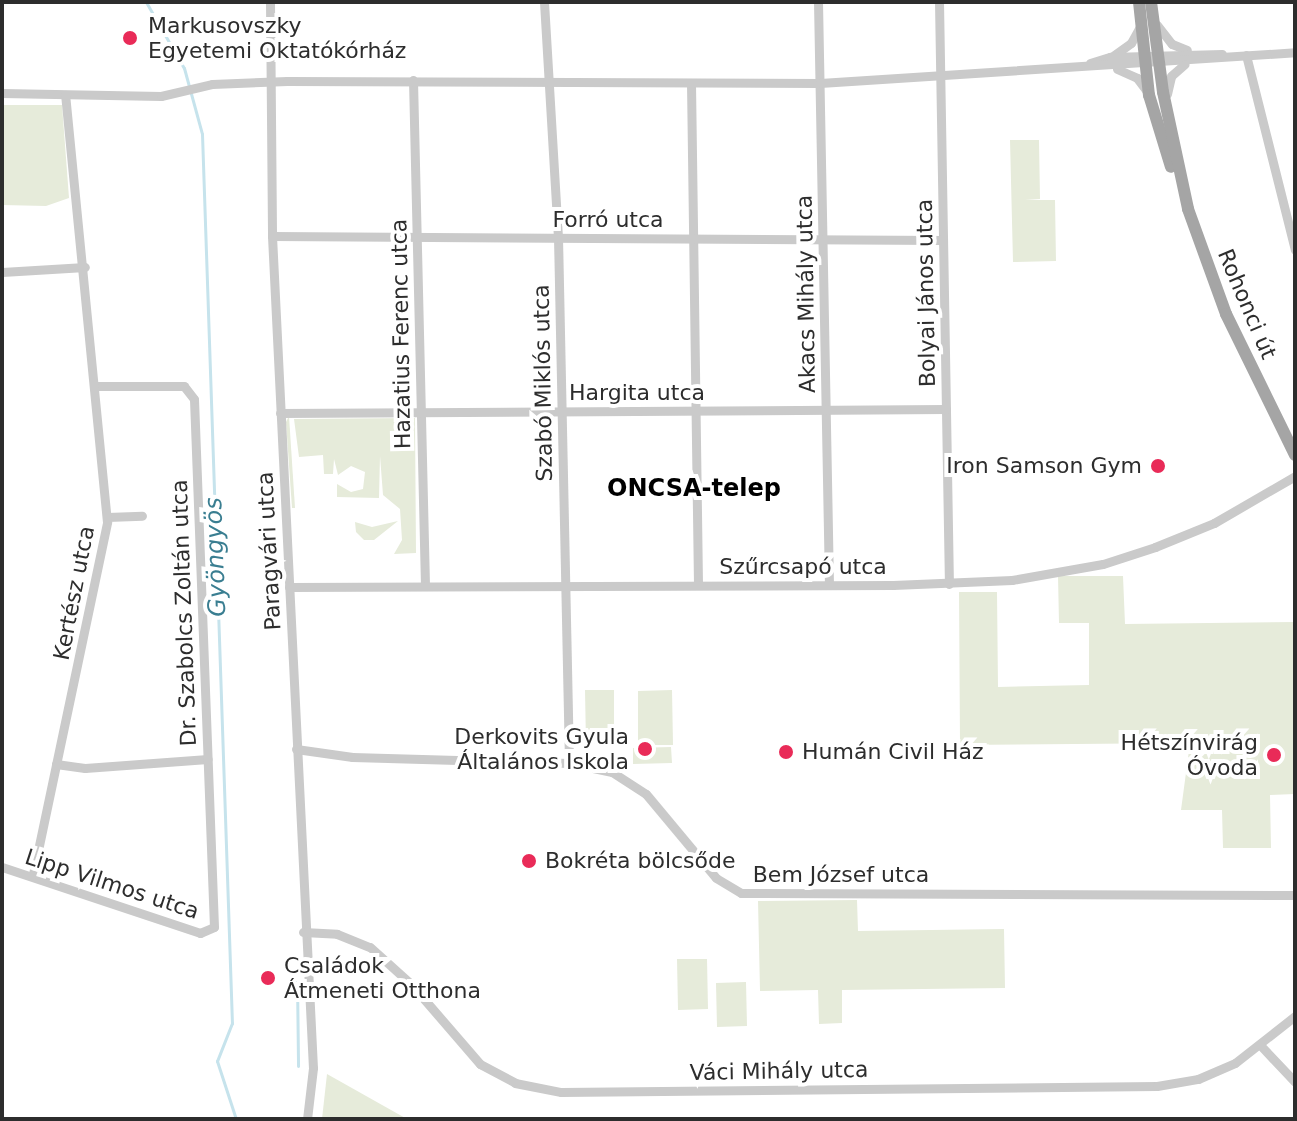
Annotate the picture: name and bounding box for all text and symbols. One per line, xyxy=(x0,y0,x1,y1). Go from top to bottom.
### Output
place label: Markusovszky Egyetemi Oktatókórház xyxy=(148,12,406,64)
marker: Markusovszky Egyetemi Oktatókórház xyxy=(119,27,141,49)
street label: Akacs Mihály utca xyxy=(791,195,821,393)
street label: Bolyai János utca xyxy=(911,199,941,387)
street label: Forró utca xyxy=(552,207,664,233)
street label: Hazatius Ferenc utca xyxy=(386,219,416,449)
street label: Rohonci út xyxy=(1212,245,1282,363)
street label: Szabó Miklós utca xyxy=(528,284,558,482)
street label: Hargita utca xyxy=(569,380,705,406)
place label: Iron Samson Gym xyxy=(946,453,1142,479)
marker: Iron Samson Gym xyxy=(1149,457,1167,475)
street label: Paragvári utca xyxy=(252,471,286,631)
district label: ONCSA-telep xyxy=(607,475,781,503)
street label: Dr. Szabolcs Zoltán utca xyxy=(166,479,202,747)
water label: Gyöngyös xyxy=(200,497,232,617)
street label: Kertész utca xyxy=(48,524,100,662)
street label: Szűrcsapó utca xyxy=(719,554,887,580)
place label: Derkovits Gyula Általános Iskola xyxy=(454,723,629,774)
place label: Hétszínvirág Óvoda xyxy=(1121,729,1258,780)
place label: Humán Civil Ház xyxy=(802,739,984,765)
marker: Derkovits Gyula Általános Iskola xyxy=(636,740,654,758)
marker: Humán Civil Ház xyxy=(777,743,795,761)
marker: Hétszínvirág Óvoda xyxy=(1265,746,1283,764)
street label: Lipp Vilmos utca xyxy=(22,843,202,925)
place label: Bokréta bölcsőde xyxy=(545,848,736,874)
marker: Bokréta bölcsőde xyxy=(520,852,538,870)
street label: Bem József utca xyxy=(753,862,929,888)
place label: Családok Átmeneti Otthona xyxy=(284,952,481,1004)
marker: Családok Átmeneti Otthona xyxy=(259,969,277,987)
street label: Váci Mihály utca xyxy=(689,1056,869,1086)

